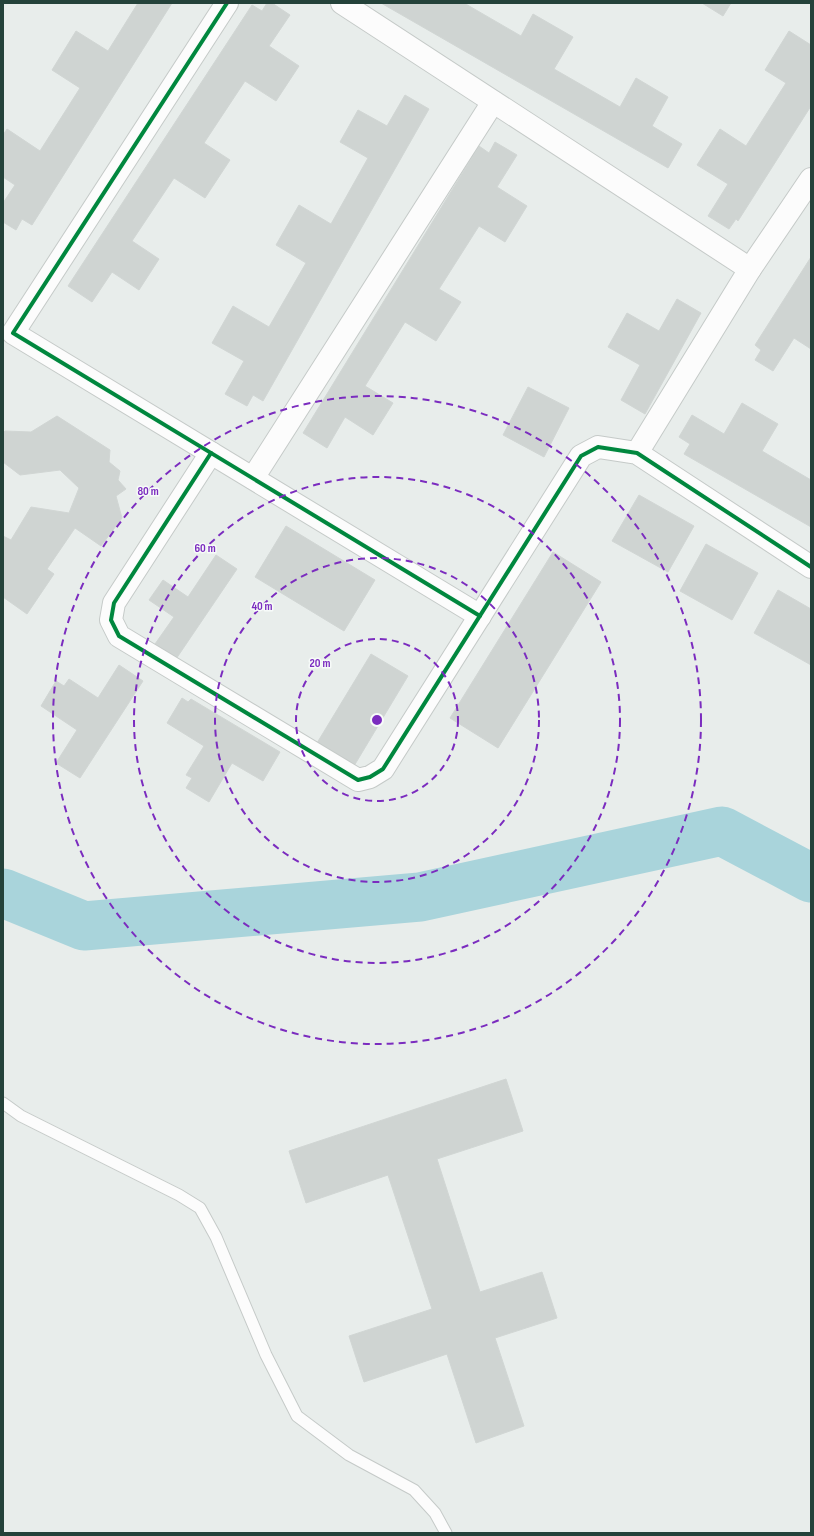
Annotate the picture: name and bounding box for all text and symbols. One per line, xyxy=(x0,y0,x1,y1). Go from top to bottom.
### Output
text: 80 m xyxy=(137,484,159,499)
text: 60 m xyxy=(194,541,216,556)
text: 40 m xyxy=(251,599,273,614)
text: 20 m xyxy=(310,656,330,671)
centre of rings xyxy=(370,713,384,727)

